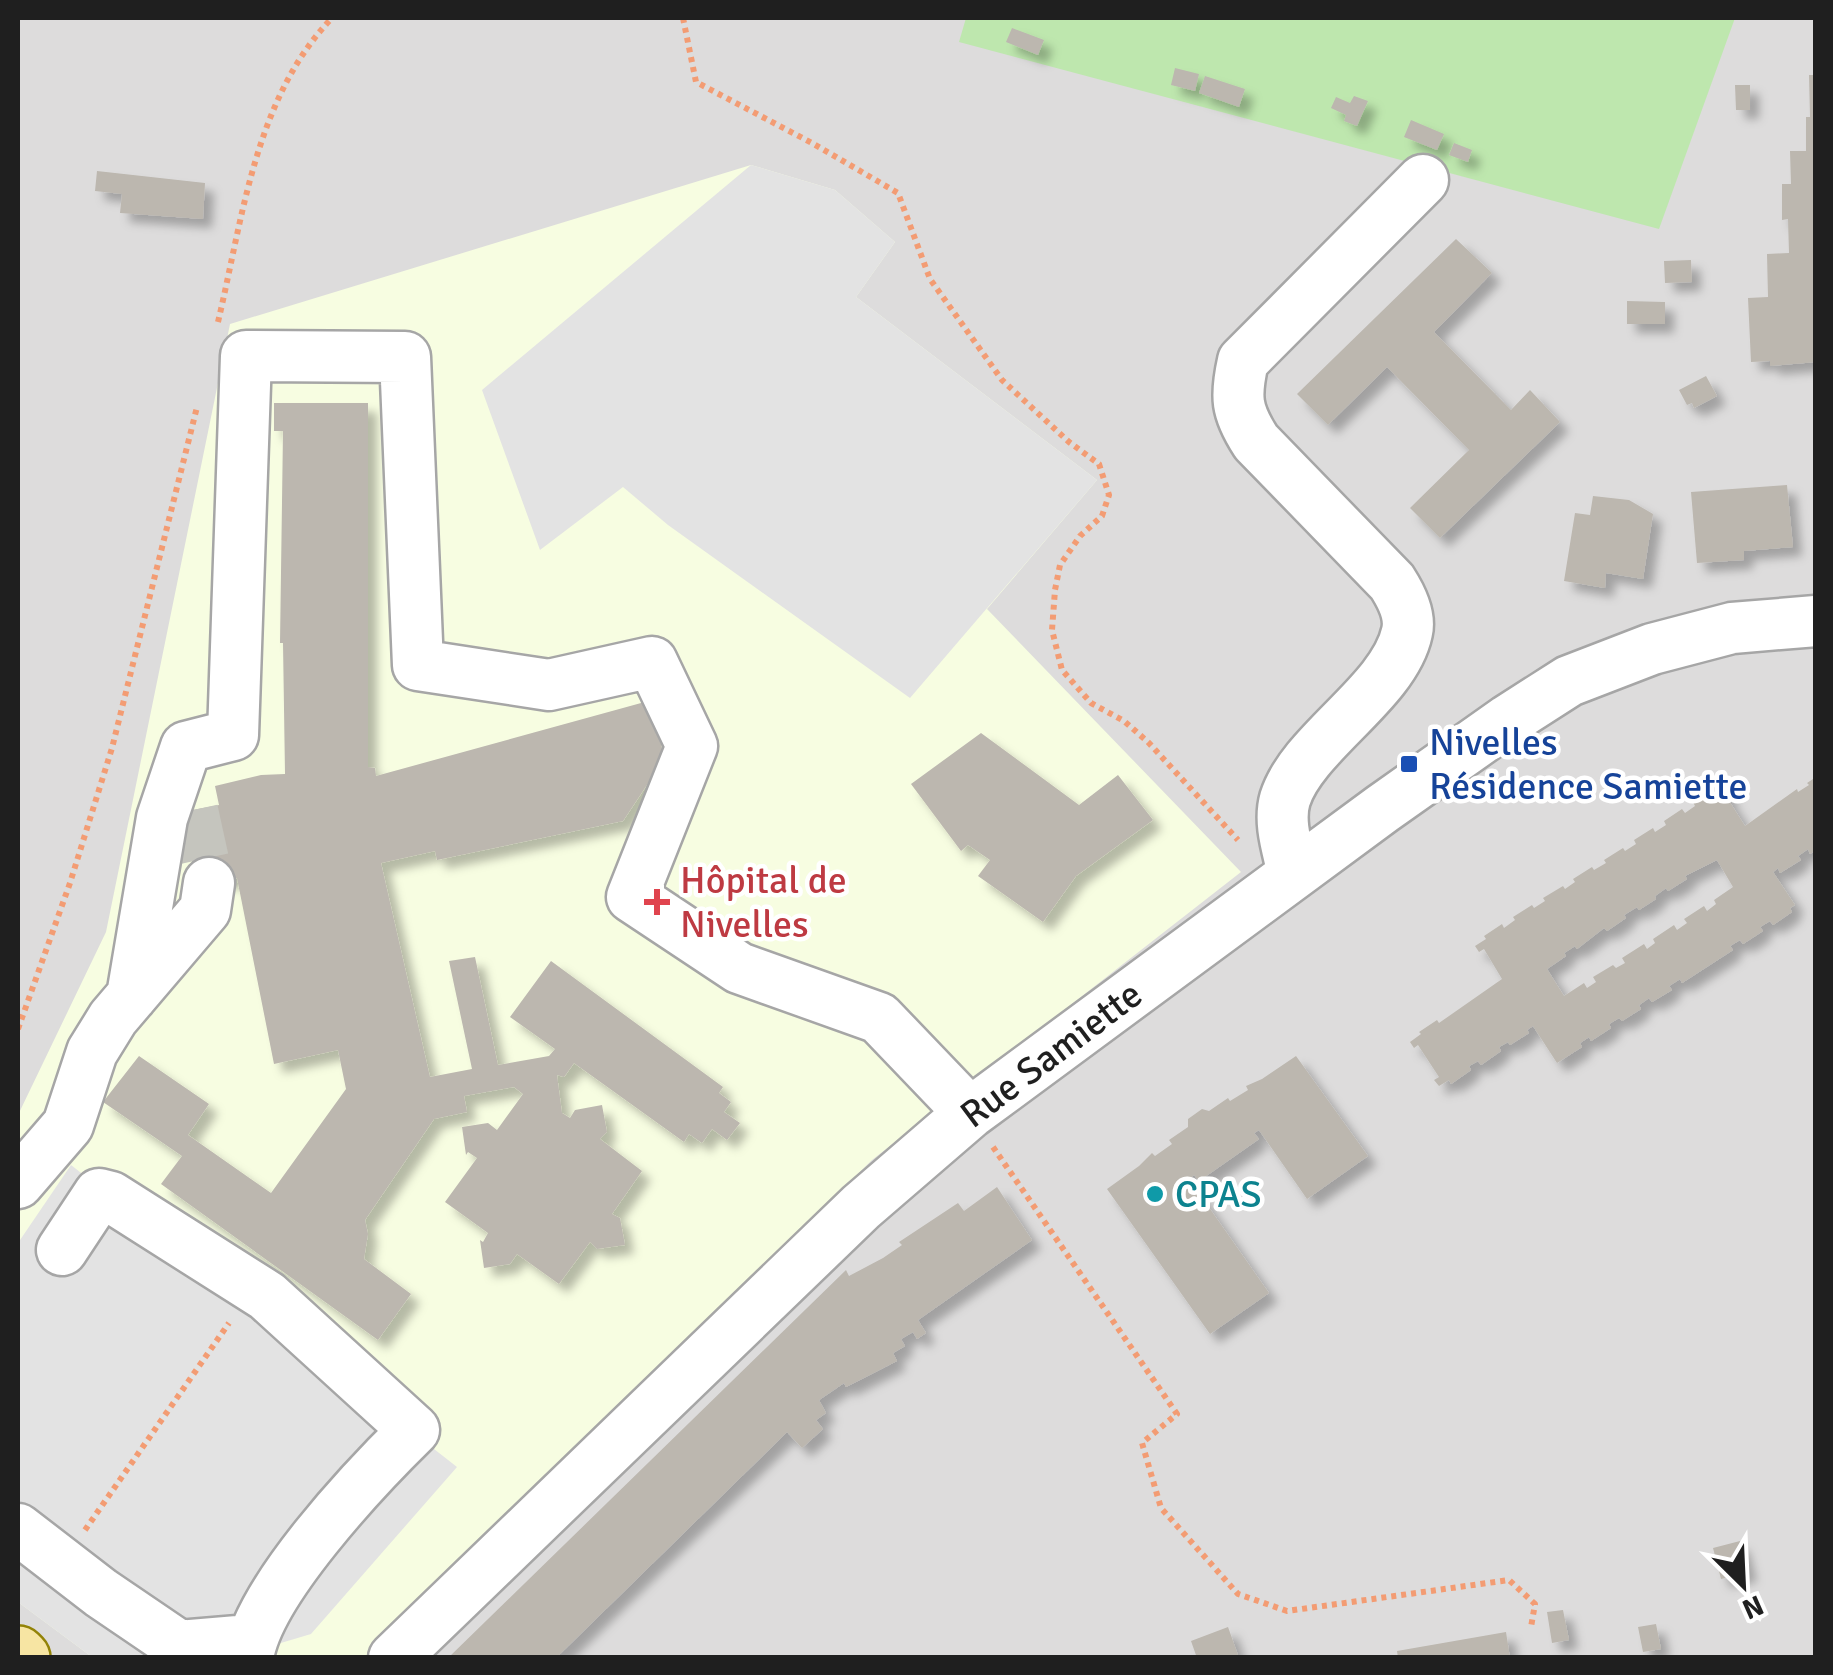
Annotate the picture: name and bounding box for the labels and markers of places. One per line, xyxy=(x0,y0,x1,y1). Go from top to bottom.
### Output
place label: Nivelles Résidence Samiette xyxy=(1429,719,1748,810)
marker: Nivelles Résidence Samiette xyxy=(1398,753,1420,775)
place label: Hôpital de Nivelles xyxy=(680,857,847,948)
marker: Hôpital de Nivelles xyxy=(644,889,670,915)
place label: CPAS xyxy=(1175,1171,1262,1218)
marker: CPAS xyxy=(1144,1183,1166,1205)

